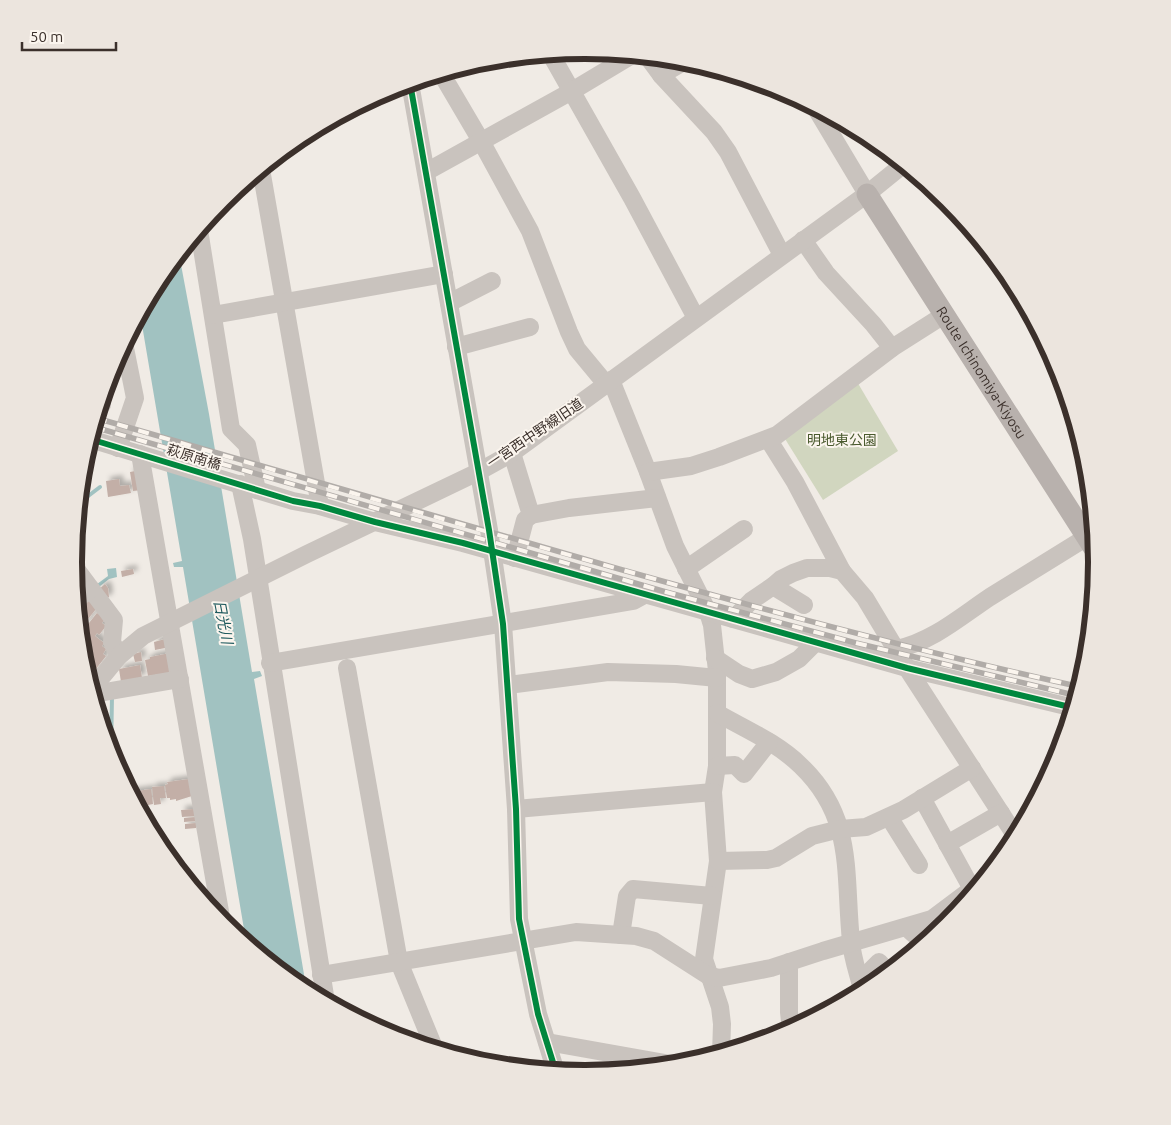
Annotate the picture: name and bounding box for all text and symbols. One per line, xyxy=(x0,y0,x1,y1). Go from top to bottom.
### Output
scale bar xyxy=(22,20,116,52)
text: 50 m xyxy=(30,28,63,45)
street label: Route Ichinomiya-Kiyosu xyxy=(933,303,1030,442)
street label: 一宮西中野線旧道 xyxy=(484,395,586,471)
park label: 明地東公園 xyxy=(807,432,877,448)
street label: 萩原南橋 xyxy=(165,441,223,473)
water label: 日光川 xyxy=(211,598,237,648)

